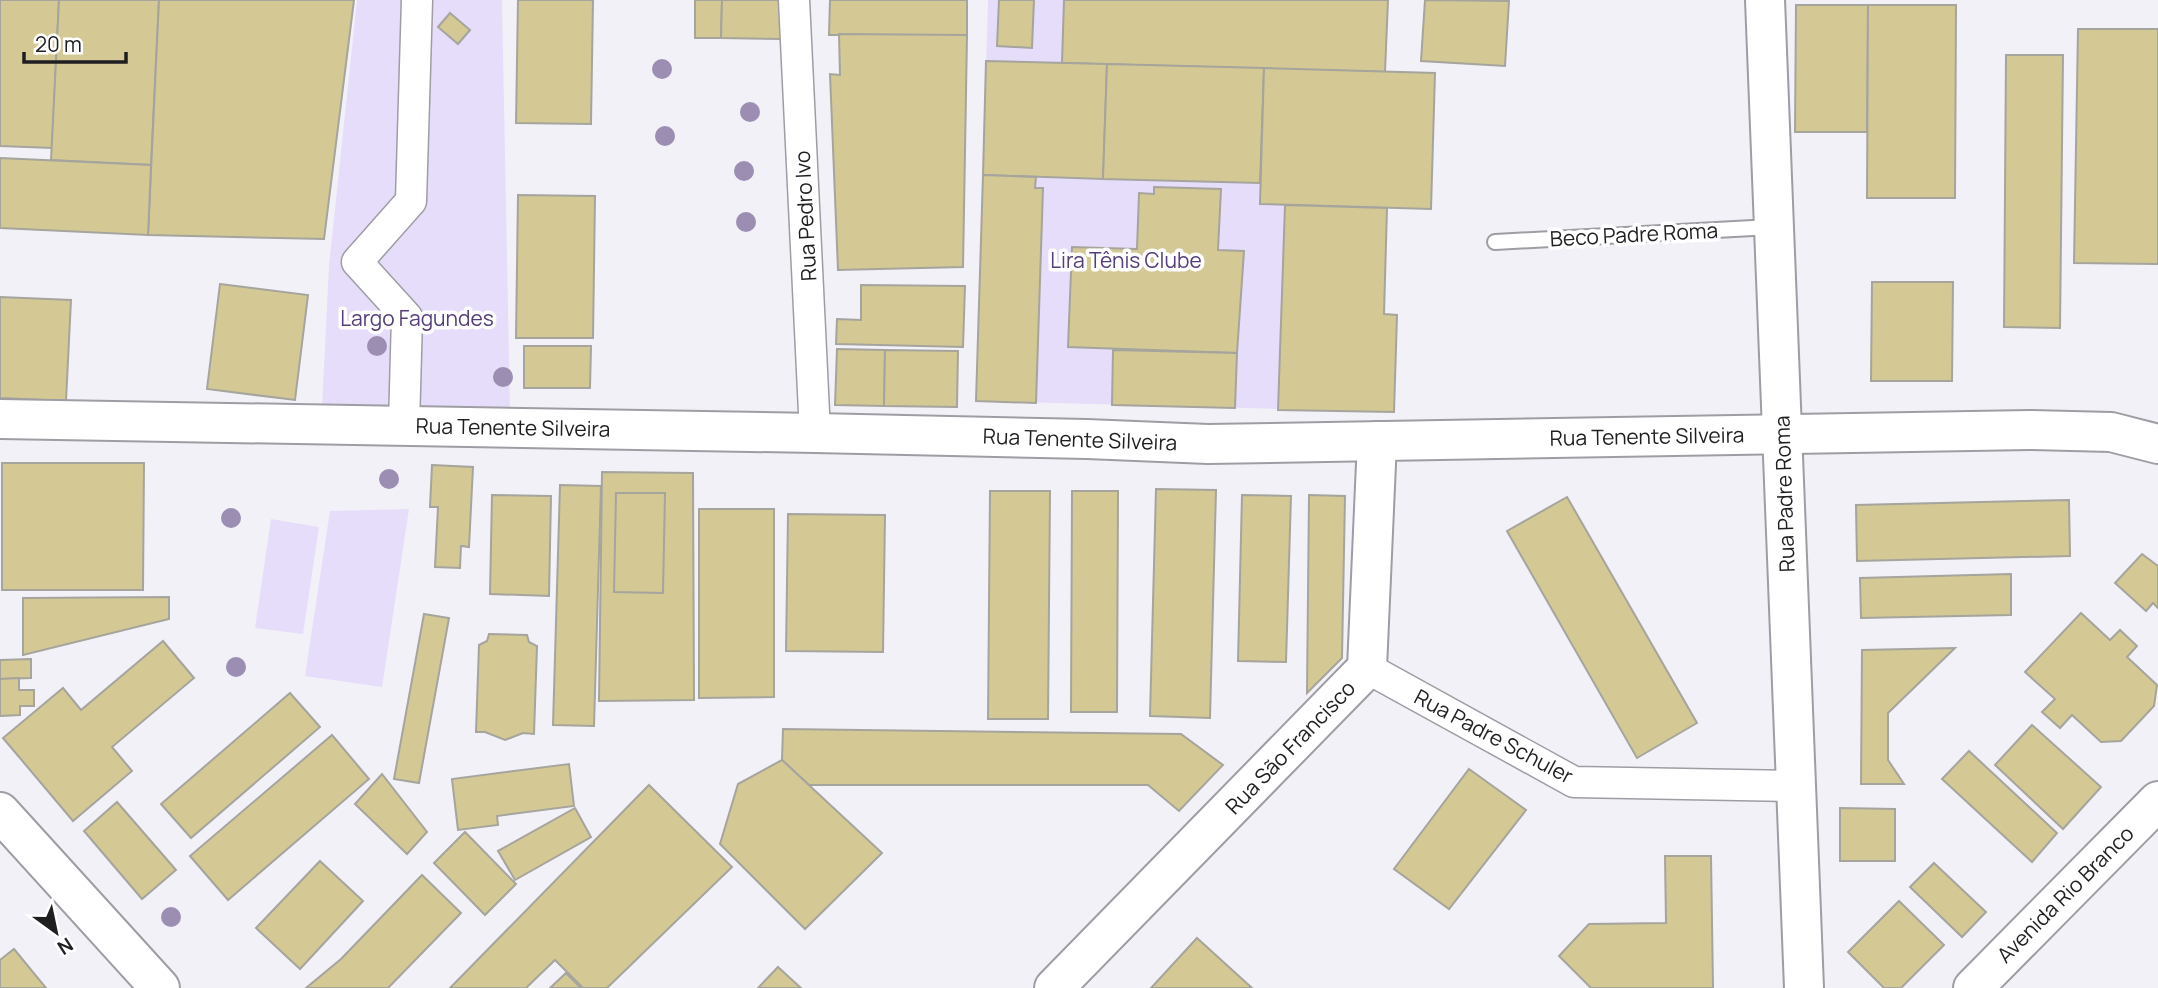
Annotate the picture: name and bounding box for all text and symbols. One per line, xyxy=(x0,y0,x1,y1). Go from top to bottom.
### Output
scale bar xyxy=(24,21,126,65)
text: 20 m xyxy=(35,30,82,58)
street label: Rua Pedro Ivo xyxy=(788,150,822,282)
street label: Beco Padre Roma xyxy=(1549,216,1719,252)
park label: Lira Tênis Clube xyxy=(1050,246,1202,274)
park label: Largo Fagundes xyxy=(340,304,494,332)
street label: Rua Tenente Silveira xyxy=(415,411,611,443)
street label: Rua Padre Roma xyxy=(1767,415,1801,573)
street label: Rua Tenente Silveira xyxy=(1549,420,1745,452)
street label: Rua Tenente Silveira xyxy=(982,422,1178,456)
street label: Rua São Francisco xyxy=(1219,674,1361,820)
street label: Rua Padre Schuler xyxy=(1410,682,1579,790)
street label: Avenida Rio Branco xyxy=(1990,819,2140,969)
north arrow xyxy=(21,897,91,967)
text: N xyxy=(52,932,78,961)

